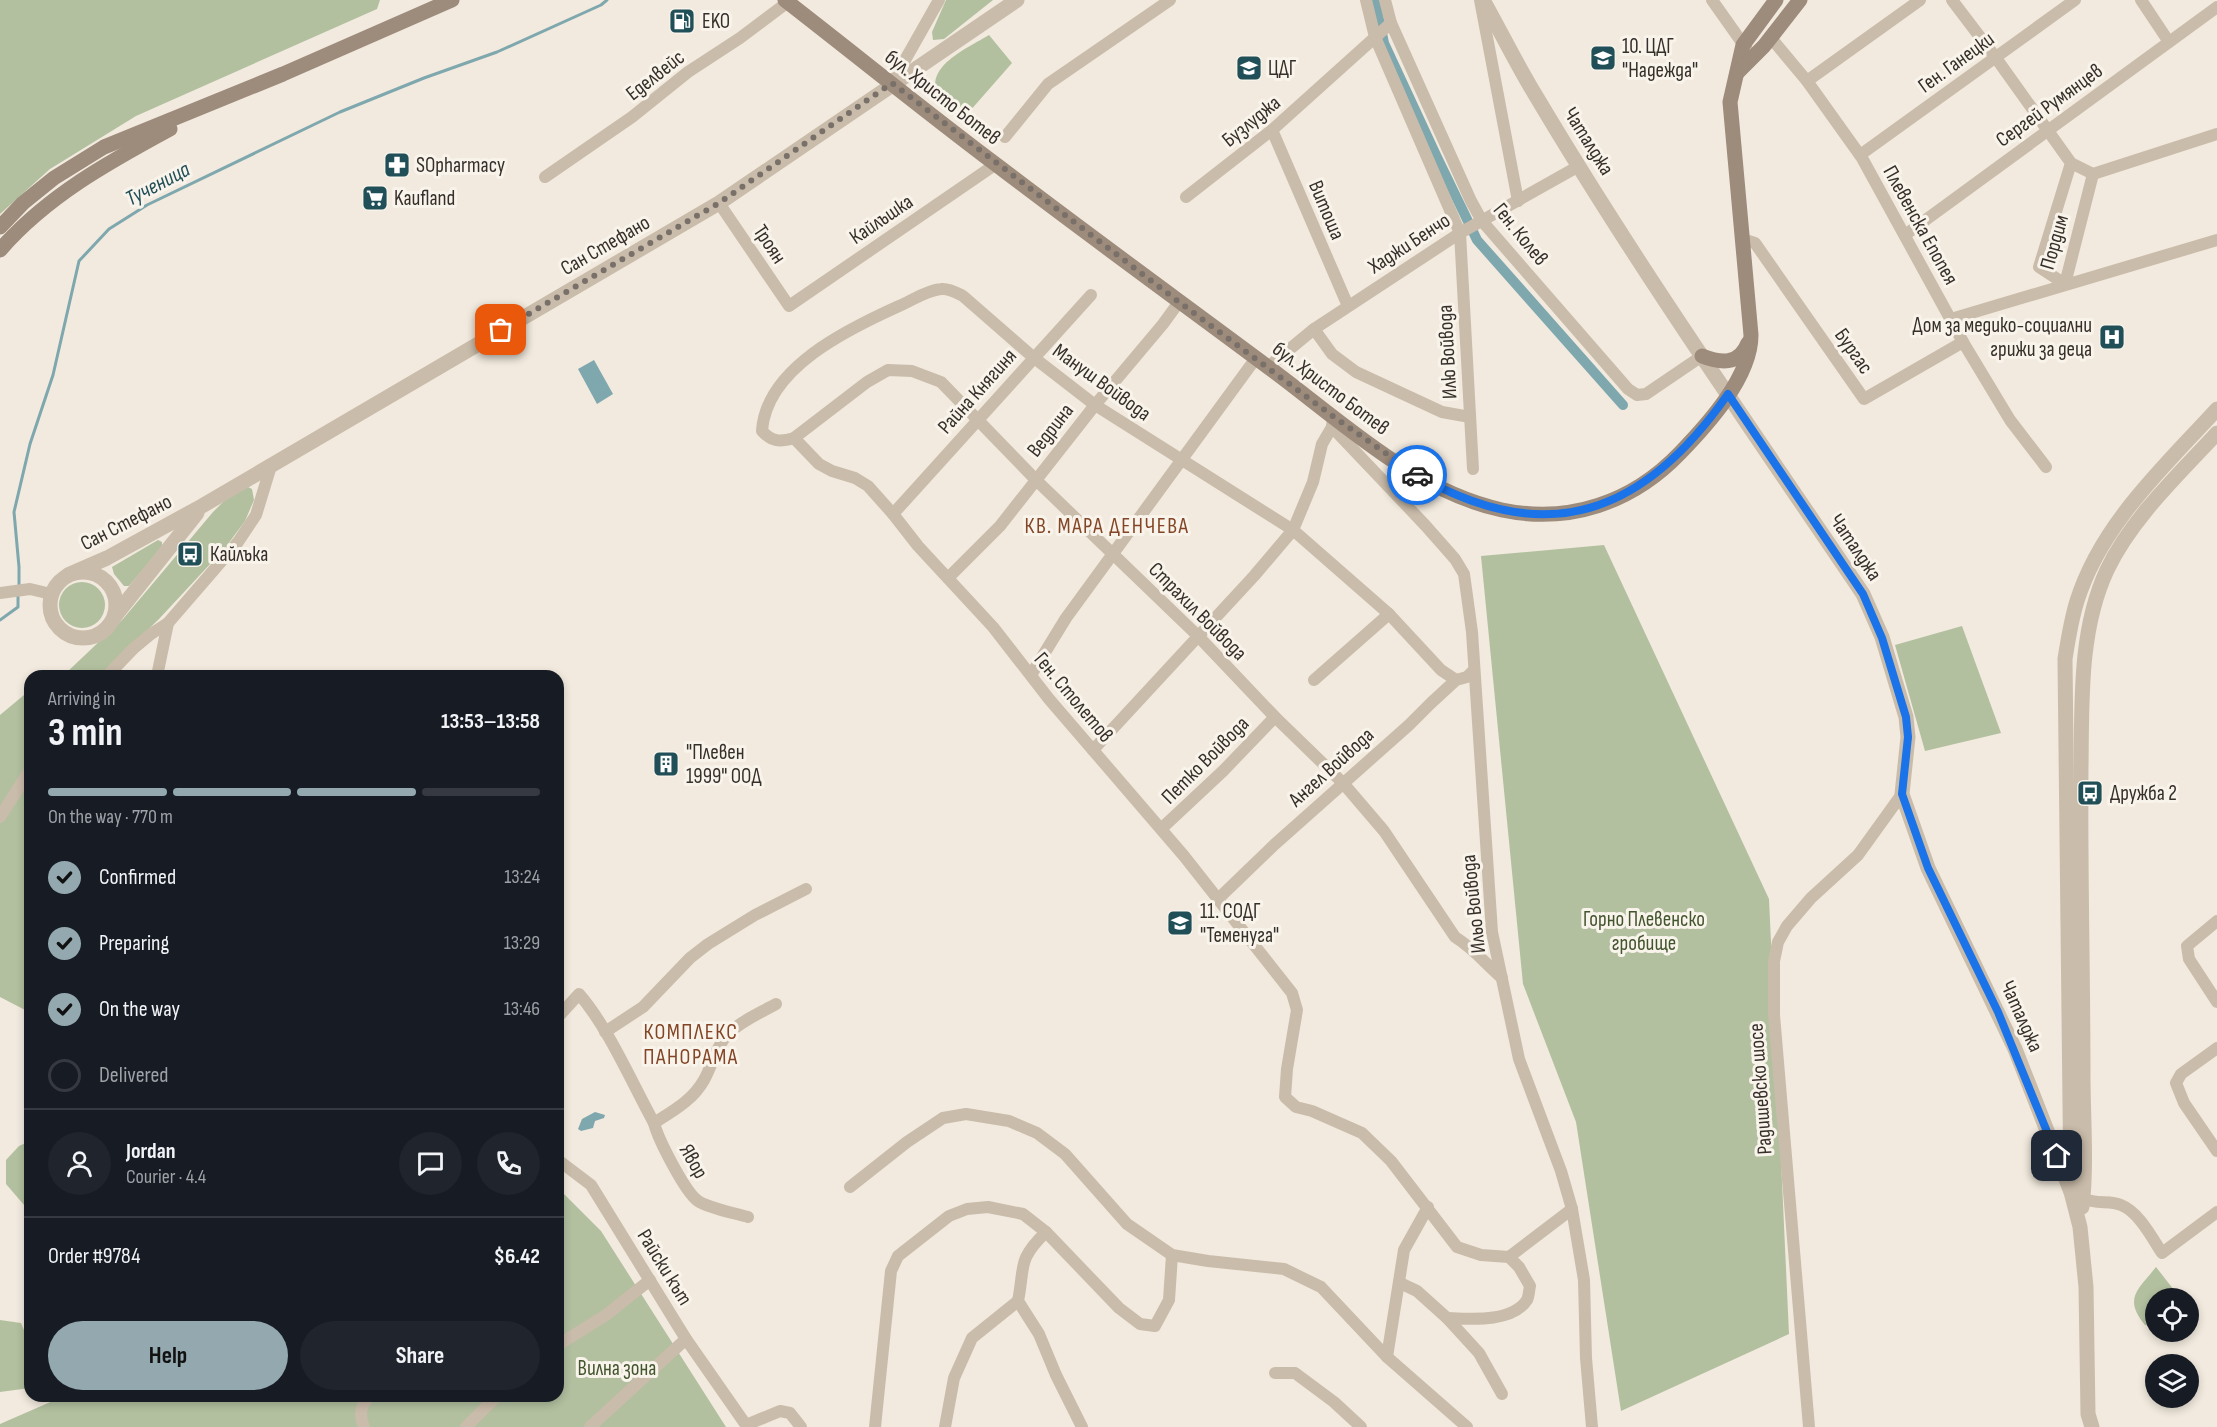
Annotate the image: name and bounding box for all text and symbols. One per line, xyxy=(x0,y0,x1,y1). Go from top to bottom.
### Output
fuel station icon: EKO xyxy=(667,6,697,36)
place label: EKO xyxy=(702,9,730,34)
street label: Ген. Ганецки xyxy=(1913,26,1999,98)
place label: 10. ЦДГ "Надежда" xyxy=(1622,34,1698,83)
school or university icon: 10. ЦДГ "Надежда" xyxy=(1588,43,1618,73)
street label: бул. Христо Ботев xyxy=(880,44,1006,150)
street label: Еделвейс xyxy=(621,45,690,106)
school or university icon: ЦДГ xyxy=(1234,53,1264,83)
place label: ЦДГ xyxy=(1268,56,1297,81)
street label: Сергей Румянцев xyxy=(1991,58,2107,152)
street label: Бузлуджа xyxy=(1217,90,1286,152)
street label: Чаталджа xyxy=(1558,103,1619,180)
pharmacy icon: SOpharmacy xyxy=(382,150,412,180)
place label: SOpharmacy xyxy=(416,153,505,178)
water label: Тученица xyxy=(121,156,195,212)
street label: Плевенска Епопея xyxy=(1878,161,1964,289)
street label: Витоша xyxy=(1303,177,1350,243)
supermarket icon: Kaufland xyxy=(360,183,390,213)
place label: Kaufland xyxy=(394,186,455,211)
street label: Кайлъшка xyxy=(845,189,918,250)
street label: Ген. Колев xyxy=(1488,198,1553,271)
street label: Хаджи Бенчо xyxy=(1363,208,1455,280)
street label: Сан Стефано xyxy=(556,210,654,281)
street label: Пордим xyxy=(2035,212,2074,272)
street label: Троян xyxy=(748,220,792,268)
pin xyxy=(475,304,526,355)
street label: Илю Войвода xyxy=(1433,304,1462,400)
icon: bag xyxy=(484,313,517,346)
place label: Дом за медико-социални грижи за деца xyxy=(1913,313,2092,362)
hospital icon: Дом за медико-социални грижи за деца xyxy=(2097,322,2127,352)
street label: Бургас xyxy=(1829,324,1878,379)
street label: бул. Христо Ботев xyxy=(1267,336,1394,441)
street label: Мануш Войвода xyxy=(1048,338,1156,426)
street label: Райна Княгиня xyxy=(933,344,1022,439)
street label: Ведрина xyxy=(1022,399,1079,462)
courier xyxy=(1387,445,1447,505)
icon: car xyxy=(1401,459,1434,492)
street label: Сан Стефано xyxy=(76,489,176,556)
street label: Чаталджа xyxy=(1824,509,1887,586)
district label: КВ. МАРА ДЕНЧЕВА xyxy=(1025,513,1189,540)
bus stop icon: Кайлъка xyxy=(175,539,205,569)
place label: Кайлъка xyxy=(210,542,268,567)
street label: Страхил Войвода xyxy=(1143,557,1252,666)
street label: Ген. Столетов xyxy=(1029,647,1119,747)
text: Arriving in xyxy=(48,687,116,711)
text: 13:53–13:58 xyxy=(441,708,540,735)
text: 3 min xyxy=(48,710,123,757)
street label: Петко Войвода xyxy=(1156,711,1254,809)
street label: Ангел Войвода xyxy=(1283,723,1379,813)
place label: "Плевен 1999" ООД xyxy=(686,740,761,789)
building icon: "Плевен 1999" ООД xyxy=(651,749,681,779)
bus stop icon: Дружба 2 xyxy=(2075,778,2105,808)
place label: Дружба 2 xyxy=(2110,781,2177,806)
text: On the way · 770 m xyxy=(48,805,173,829)
street label: Ильо Войвода xyxy=(1456,853,1491,955)
icon: check xyxy=(48,861,81,894)
text: Confirmed xyxy=(99,864,176,891)
text: 13:24 xyxy=(504,865,540,889)
place label: 11. СОДГ "Теменуга" xyxy=(1200,899,1279,948)
park label: Горно Плевенско гробище xyxy=(1583,907,1705,956)
school or university icon: 11. СОДГ "Теменуга" xyxy=(1165,908,1195,938)
icon: check xyxy=(48,927,81,960)
text: Preparing xyxy=(99,930,169,957)
text: 13:29 xyxy=(504,931,540,955)
street label: Чаталджа xyxy=(1995,977,2048,1056)
icon: check xyxy=(48,993,81,1026)
text: On the way xyxy=(99,996,180,1023)
text: 13:46 xyxy=(504,997,540,1021)
district label: КОМПЛЕКС ПАНОРАМА xyxy=(643,1019,739,1071)
street label: Радишевско шосе xyxy=(1743,1022,1778,1155)
text: Delivered xyxy=(99,1062,168,1089)
pin xyxy=(2031,1130,2082,1181)
button: person xyxy=(48,1132,111,1195)
button: chat xyxy=(399,1132,462,1195)
button: phone xyxy=(477,1132,540,1195)
text: Jordan xyxy=(126,1138,175,1165)
street label: Явор xyxy=(674,1139,713,1183)
icon: home xyxy=(2040,1139,2073,1172)
text: Courier · 4.4 xyxy=(126,1165,206,1189)
street label: Райски кът xyxy=(632,1225,698,1310)
text: Order #9784 xyxy=(48,1243,140,1270)
text: $6.42 xyxy=(494,1243,540,1270)
map controls xyxy=(2145,1288,2199,1408)
button: locate xyxy=(2145,1288,2199,1342)
button: Help xyxy=(48,1321,288,1390)
button: Share xyxy=(300,1321,540,1390)
button: layers xyxy=(2145,1354,2199,1408)
park label: Вилна зона xyxy=(578,1356,656,1381)

